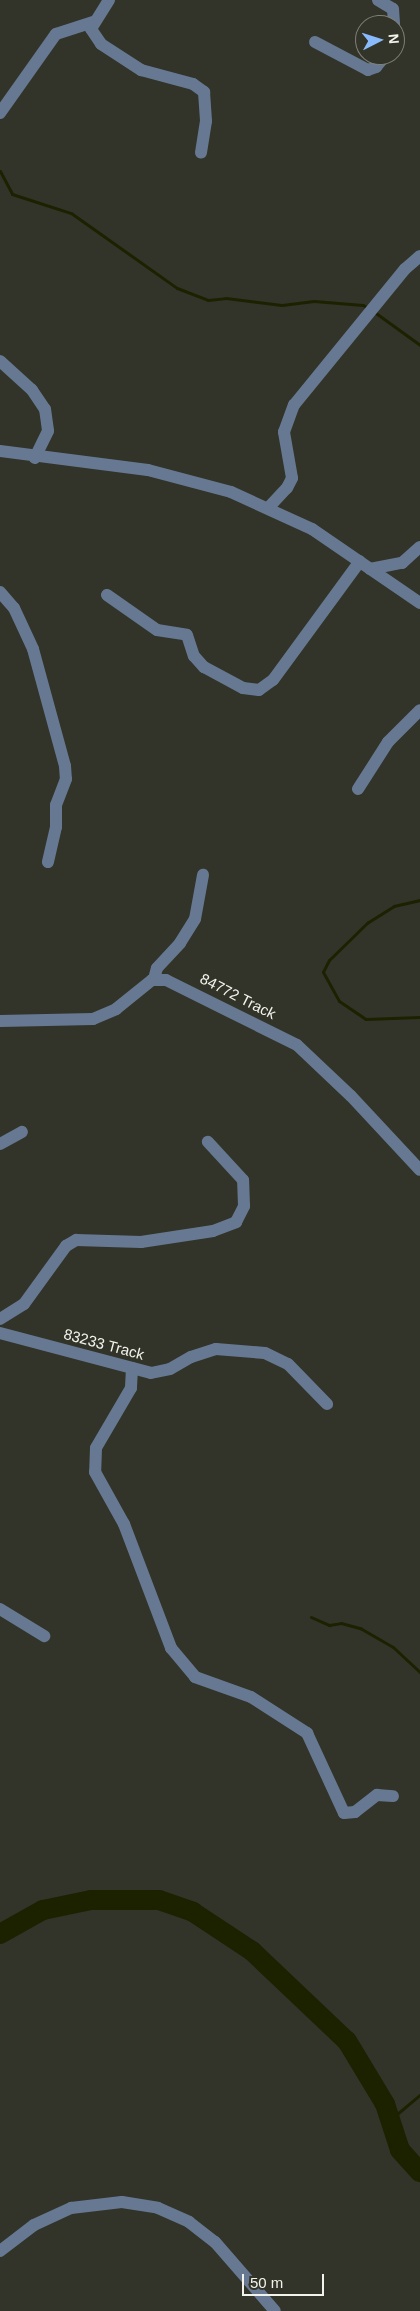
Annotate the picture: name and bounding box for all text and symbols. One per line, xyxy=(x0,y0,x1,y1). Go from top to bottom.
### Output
north arrow xyxy=(355,15,405,65)
text: N xyxy=(386,33,402,45)
street label: 84772 Track xyxy=(197,969,279,1023)
street label: 83233 Track xyxy=(62,1325,146,1363)
scale bar xyxy=(245,2264,328,2296)
text: 50 m xyxy=(250,2274,283,2291)

